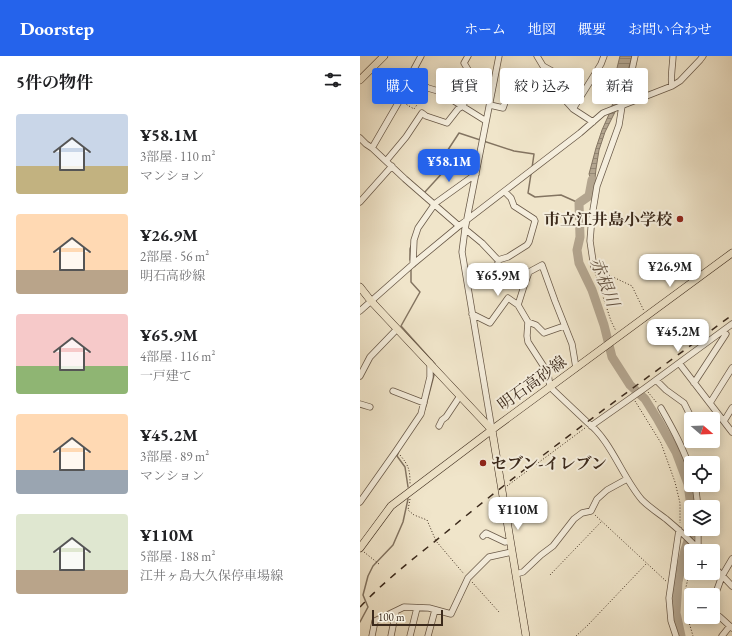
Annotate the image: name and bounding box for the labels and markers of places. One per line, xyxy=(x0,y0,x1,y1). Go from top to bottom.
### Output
pin: ¥58.1M xyxy=(416,149,482,183)
place label: 市立江井島小学校 xyxy=(544,209,673,230)
marker: 市立江井島小学校 xyxy=(675,214,685,224)
pin: ¥26.9M xyxy=(637,254,703,288)
pin: ¥65.9M xyxy=(465,263,531,297)
pin: ¥45.2M xyxy=(645,319,711,353)
place label: セブン-イレブン xyxy=(491,453,607,474)
marker: セブン-イレブン xyxy=(478,458,488,468)
pin: ¥110M xyxy=(490,497,546,531)

